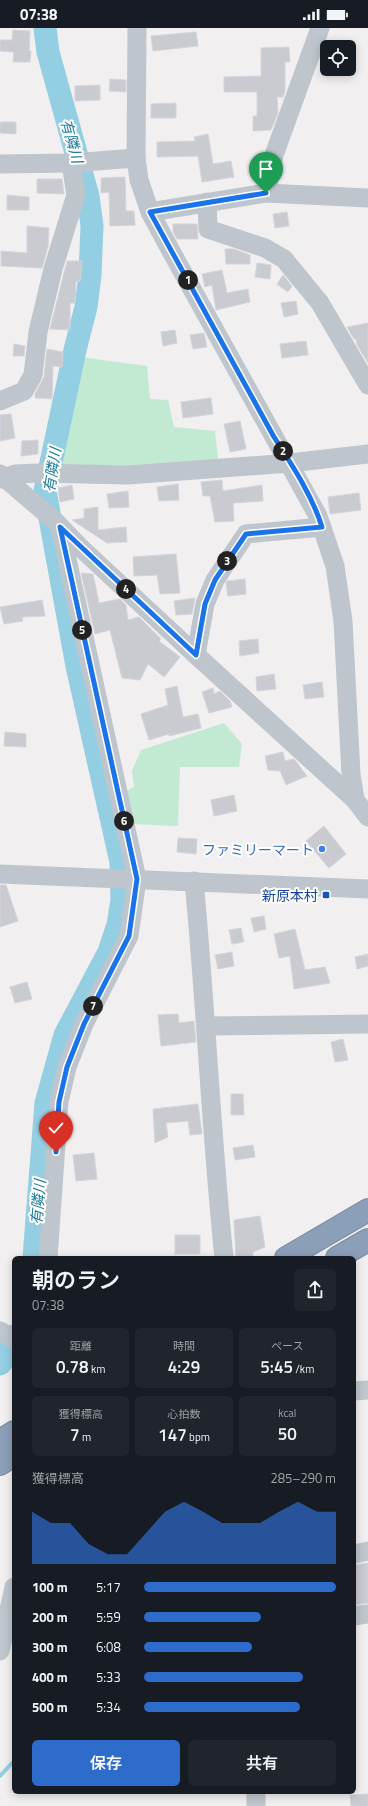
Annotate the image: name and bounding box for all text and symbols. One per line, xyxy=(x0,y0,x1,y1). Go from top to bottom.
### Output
text: 07:38 xyxy=(20,3,57,26)
map controls xyxy=(320,40,356,76)
button: locate xyxy=(320,40,356,76)
water label: 有隣川 xyxy=(55,116,90,168)
pin xyxy=(249,152,283,193)
icon: arrive xyxy=(255,158,277,180)
pin: 1 xyxy=(178,270,198,290)
text: 1 xyxy=(185,272,191,288)
pin: 2 xyxy=(273,441,293,461)
text: 2 xyxy=(280,443,286,459)
water label: 有隣川 xyxy=(37,444,67,494)
pin: 3 xyxy=(217,551,237,571)
text: 3 xyxy=(224,553,230,569)
pin: 4 xyxy=(116,579,136,599)
text: 4 xyxy=(123,581,129,597)
pin: 5 xyxy=(72,620,92,640)
text: 5 xyxy=(79,622,85,638)
pin: 6 xyxy=(114,811,134,831)
text: 6 xyxy=(121,813,127,829)
place label: ファミリーマート xyxy=(202,839,314,860)
marker: ファミリーマート xyxy=(317,844,327,854)
place label: 新原本村 xyxy=(262,885,318,906)
marker: 新原本村 xyxy=(321,890,331,900)
pin: 7 xyxy=(83,996,103,1016)
text: 7 xyxy=(90,998,96,1014)
pin xyxy=(39,1111,73,1152)
icon: check xyxy=(45,1117,67,1139)
water label: 有隣川 xyxy=(25,1177,52,1225)
text: 朝のラン xyxy=(32,1263,120,1297)
button: share xyxy=(294,1269,336,1311)
text: 07:38 xyxy=(32,1295,64,1315)
text: 距離 xyxy=(70,1338,92,1354)
text: 時間 xyxy=(173,1338,195,1354)
text: ペース xyxy=(271,1338,304,1354)
text: 0.78 xyxy=(56,1354,89,1380)
text: 4:29 xyxy=(168,1354,200,1380)
text: 5:45 xyxy=(260,1354,293,1380)
text: km xyxy=(89,1361,105,1377)
text: /km xyxy=(293,1361,314,1377)
text: kcal xyxy=(278,1405,296,1421)
text: 獲得標高 xyxy=(59,1406,103,1422)
text: 心拍数 xyxy=(167,1406,200,1422)
text: 50 xyxy=(278,1421,297,1447)
text: 7 xyxy=(70,1422,80,1448)
text: 147 xyxy=(158,1422,187,1448)
text: m xyxy=(80,1429,91,1445)
text: bpm xyxy=(187,1429,210,1445)
text: 獲得標高 xyxy=(32,1468,84,1488)
text: 285–290 m xyxy=(270,1468,336,1488)
text: 100 m xyxy=(32,1577,68,1597)
text: 5:17 xyxy=(96,1577,121,1597)
text: 200 m xyxy=(32,1607,68,1627)
text: 5:59 xyxy=(96,1607,121,1627)
text: 300 m xyxy=(32,1637,68,1657)
text: 6:08 xyxy=(96,1637,121,1657)
text: 400 m xyxy=(32,1667,68,1687)
text: 5:33 xyxy=(96,1667,121,1687)
text: 500 m xyxy=(32,1697,68,1717)
text: 5:34 xyxy=(96,1697,121,1717)
button: 保存 xyxy=(32,1740,180,1786)
button: 共有 xyxy=(188,1740,336,1786)

